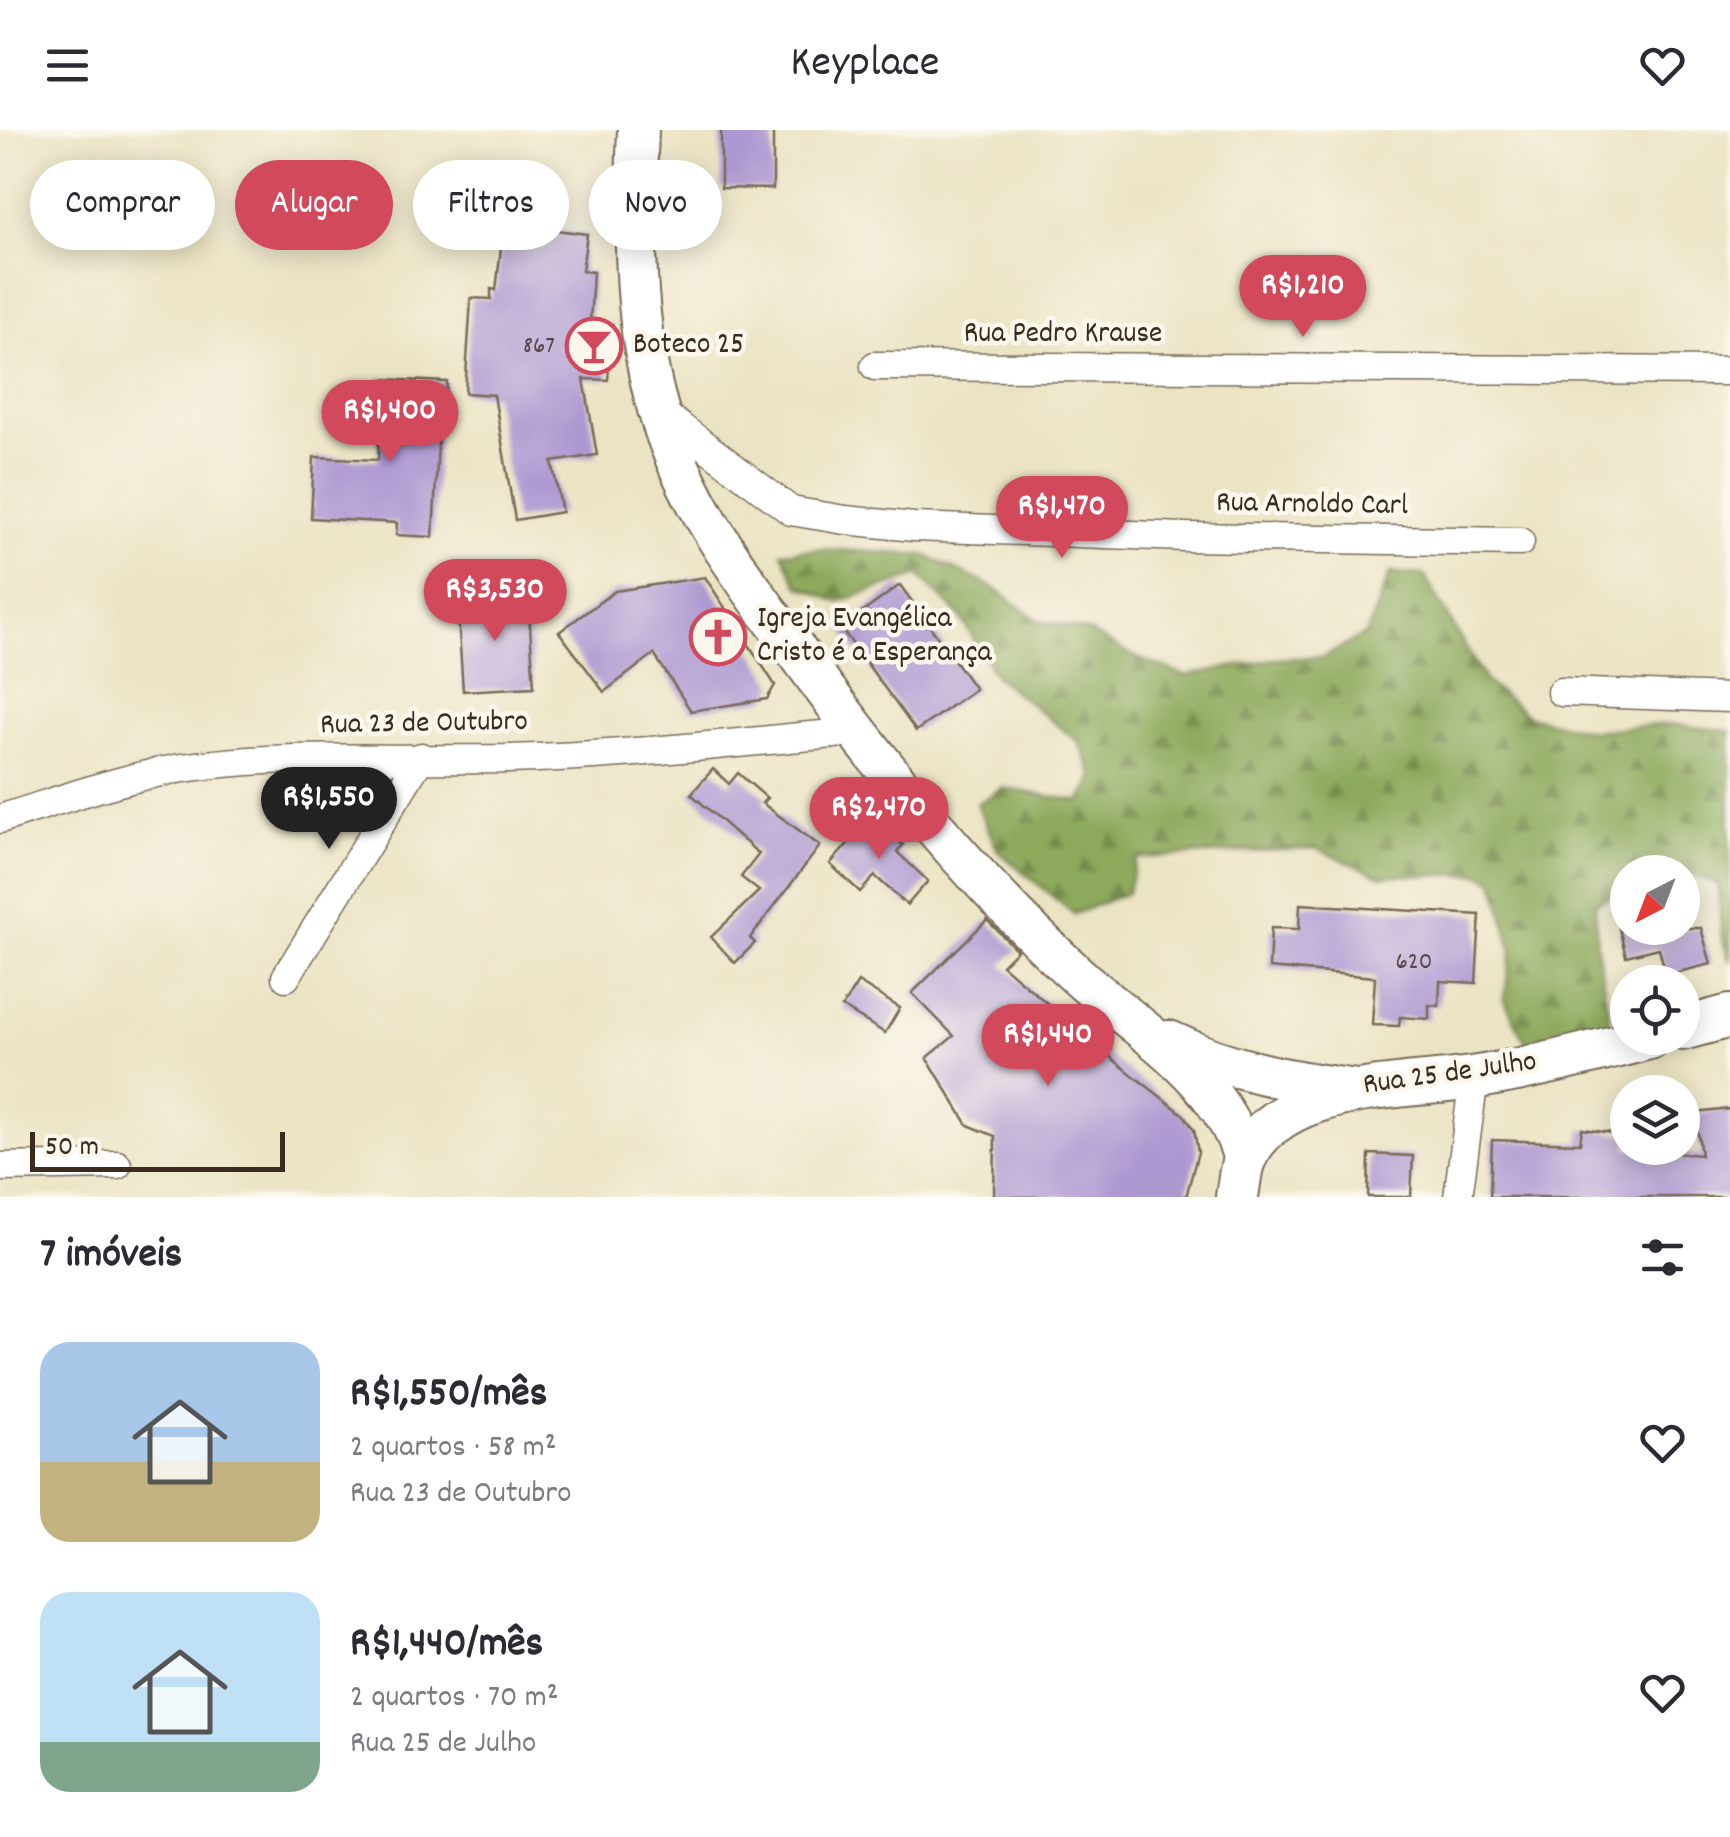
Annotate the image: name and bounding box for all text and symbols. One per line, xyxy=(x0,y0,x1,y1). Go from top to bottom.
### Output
text: Keyplace xyxy=(790,33,940,97)
icon: menu xyxy=(40,38,95,93)
icon: heart xyxy=(1635,38,1690,93)
chip: Comprar xyxy=(30,160,215,250)
chip: Alugar xyxy=(235,160,393,250)
chip: Filtros xyxy=(413,160,569,250)
chip: Novo xyxy=(589,160,722,250)
pin: R$1,210 xyxy=(1211,255,1395,340)
text: R$1,210 xyxy=(1261,264,1345,310)
street label: Rua Pedro Krause xyxy=(964,314,1162,357)
bar icon: Boteco 25 xyxy=(564,316,624,376)
place label: Boteco 25 xyxy=(633,325,744,368)
house number: 867 xyxy=(523,329,555,365)
pin: R$1,400 xyxy=(298,380,482,465)
text: R$1,400 xyxy=(343,389,437,435)
pin: R$1,470 xyxy=(970,476,1154,561)
street label: Rua Arnoldo Carl xyxy=(1216,483,1408,529)
text: R$1,470 xyxy=(1018,485,1106,531)
pin: R$3,530 xyxy=(403,559,587,644)
text: R$3,530 xyxy=(446,568,544,614)
place label: Igreja Evangélica Cristo é a Esperança xyxy=(757,599,992,676)
church icon: Igreja Evangélica Cristo é a Esperança xyxy=(688,607,748,667)
street label: Rua 23 de Outubro xyxy=(320,702,528,748)
pin: R$1,550 xyxy=(237,767,421,852)
text: R$1,550 xyxy=(283,776,375,822)
pin: R$2,470 xyxy=(787,777,971,862)
text: R$2,470 xyxy=(832,786,926,832)
north arrow xyxy=(1610,855,1700,945)
map controls xyxy=(1610,855,1700,1165)
house number: 620 xyxy=(1396,945,1432,981)
button: locate xyxy=(1610,965,1700,1055)
pin: R$1,440 xyxy=(956,1004,1140,1089)
text: R$1,440 xyxy=(1004,1013,1092,1059)
street label: Rua 25 de Julho xyxy=(1361,1042,1539,1108)
button: layers xyxy=(1610,1075,1700,1165)
scale bar xyxy=(30,1127,285,1172)
text: 50 m xyxy=(45,1129,99,1169)
text: 7 imóveis xyxy=(40,1227,182,1287)
icon: filters xyxy=(1635,1230,1690,1285)
text: R$1,550/mês xyxy=(350,1366,547,1426)
icon: home xyxy=(120,1382,240,1502)
icon: heart xyxy=(1635,1415,1690,1470)
text: 2 quartos · 58 m² xyxy=(350,1426,556,1472)
text: Rua 23 de Outubro xyxy=(350,1472,571,1518)
text: R$1,440/mês xyxy=(350,1616,543,1676)
icon: home xyxy=(120,1632,240,1752)
icon: heart xyxy=(1635,1665,1690,1720)
text: 2 quartos · 70 m² xyxy=(350,1676,558,1722)
text: Rua 25 de Julho xyxy=(350,1722,536,1768)

